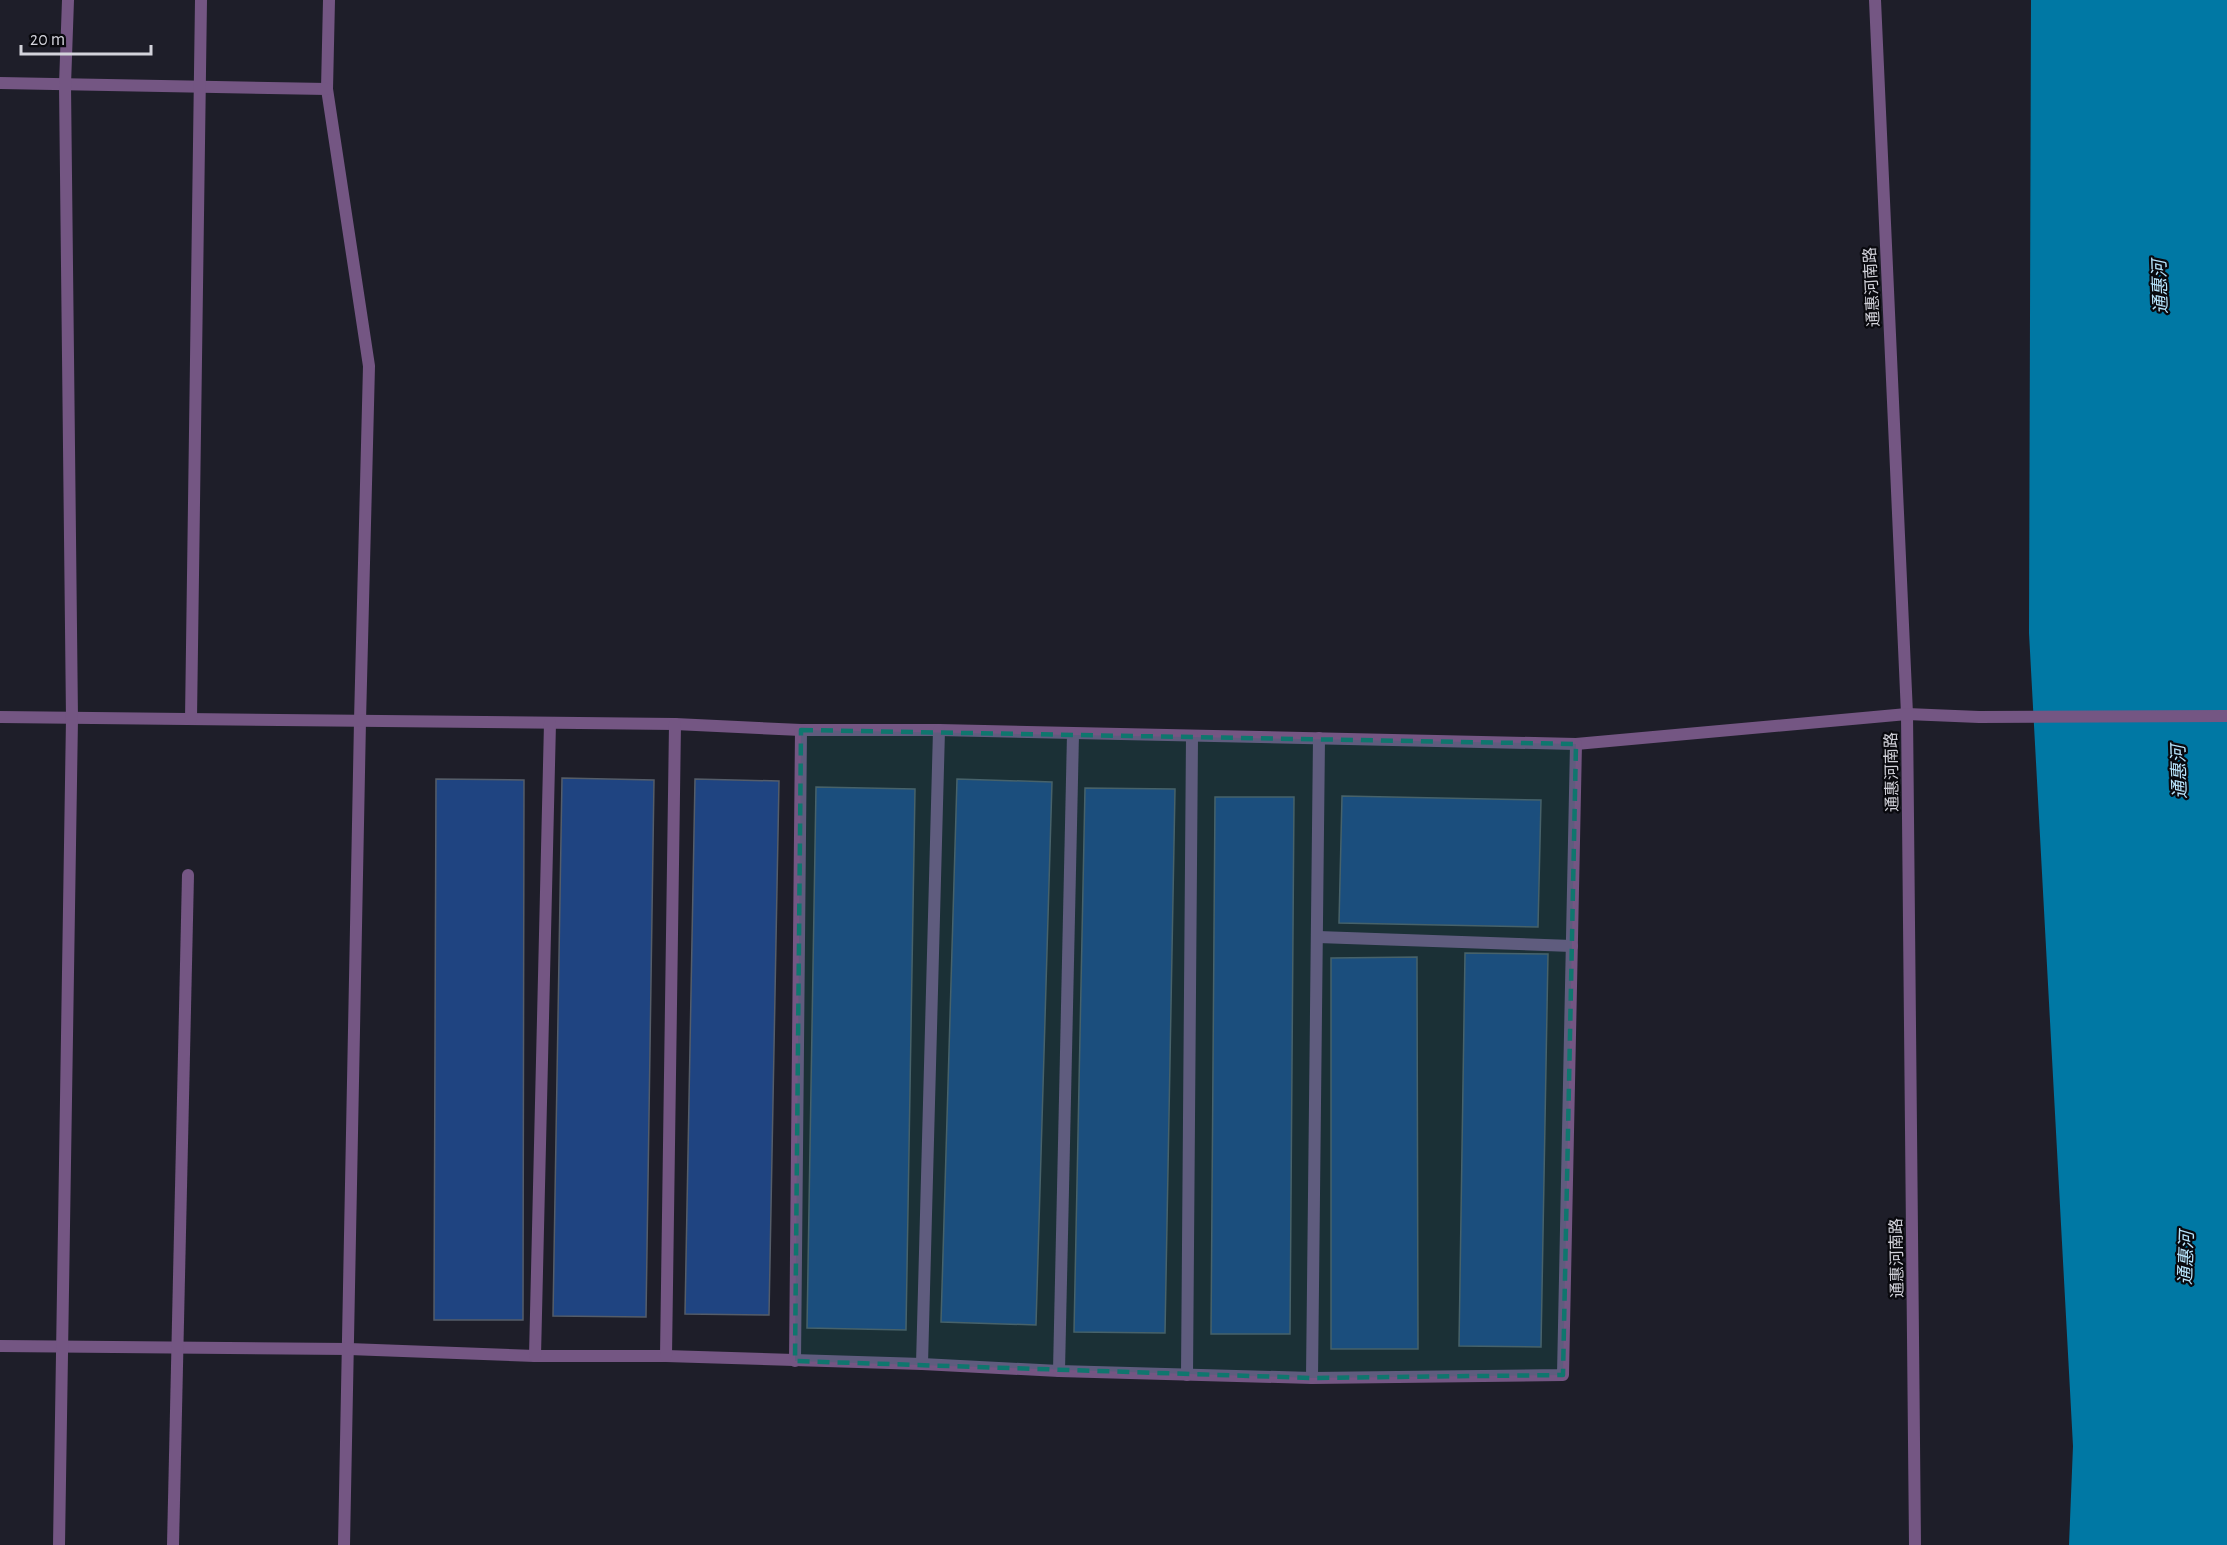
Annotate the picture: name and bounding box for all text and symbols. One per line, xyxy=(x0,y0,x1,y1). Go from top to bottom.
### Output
scale bar xyxy=(21,18,152,56)
text: 20 m xyxy=(30,31,65,49)
street label: 通惠河南路 xyxy=(1861,247,1882,327)
water label: 通惠河 xyxy=(2149,257,2171,314)
street label: 通惠河南路 xyxy=(1882,732,1901,812)
water label: 通惠河 xyxy=(2168,742,2190,799)
street label: 通惠河南路 xyxy=(1887,1218,1906,1298)
water label: 通惠河 xyxy=(2175,1228,2197,1285)

